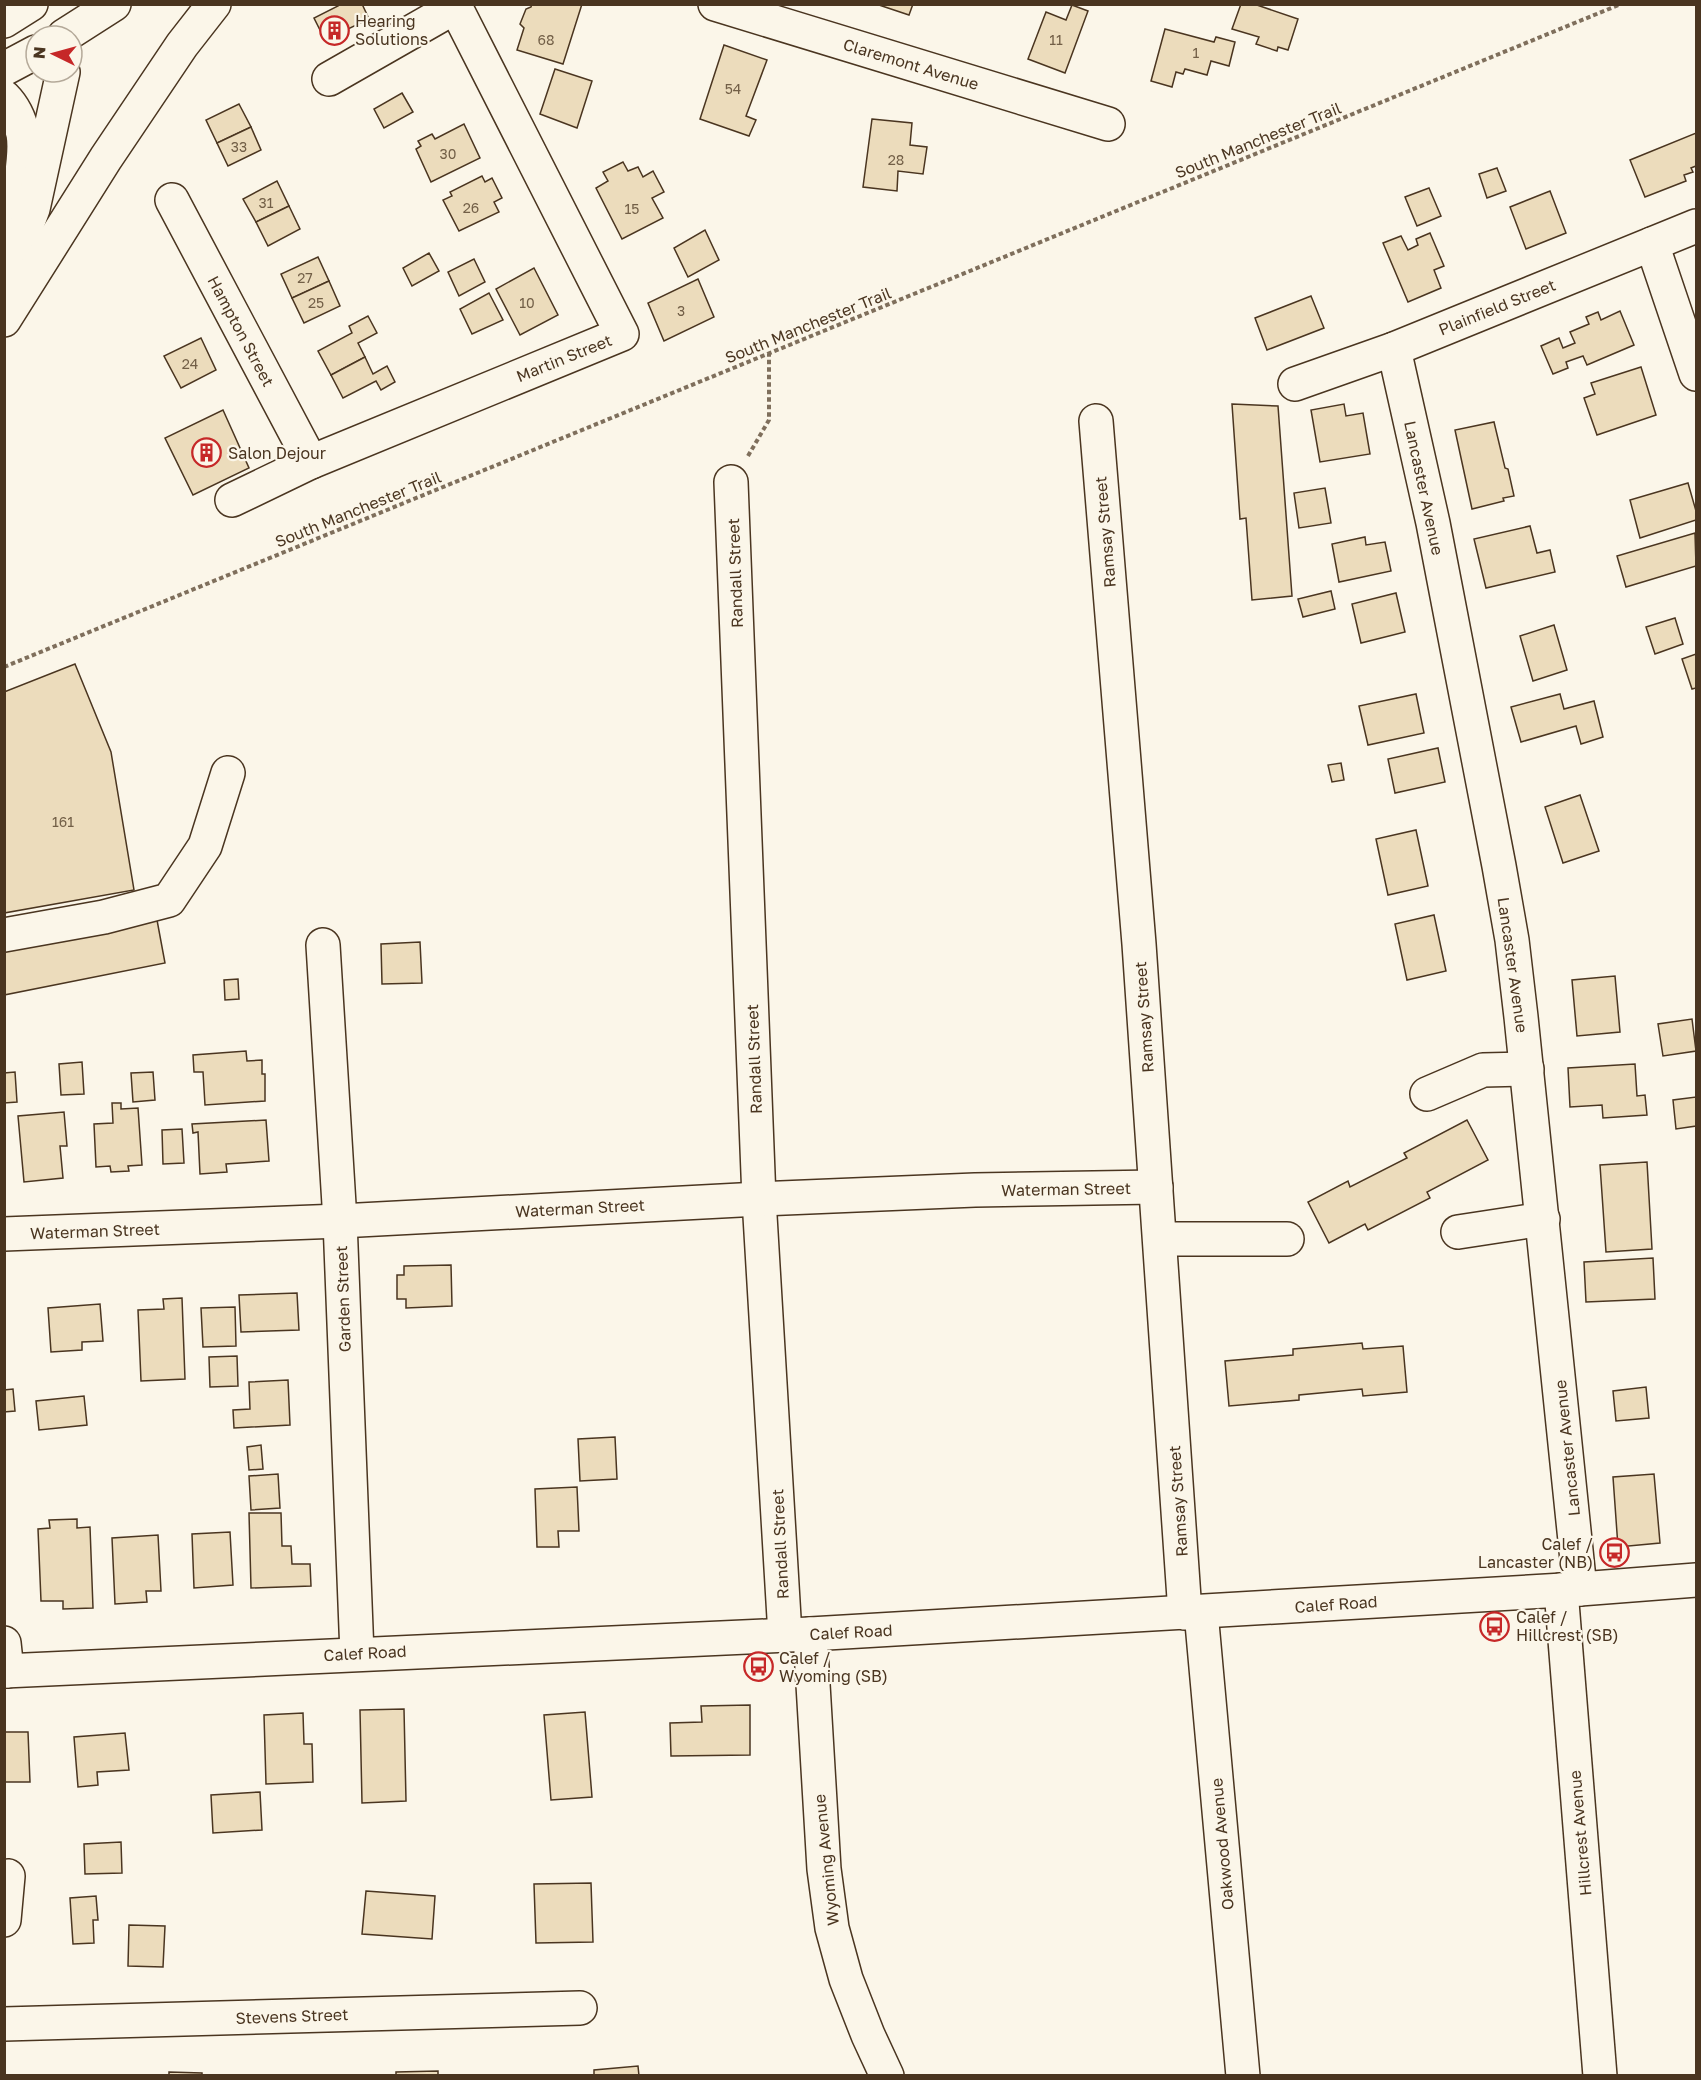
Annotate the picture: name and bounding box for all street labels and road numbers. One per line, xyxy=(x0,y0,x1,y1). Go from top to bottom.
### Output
street label: Claremont Avenue xyxy=(841,34,981,94)
street label: South Manchester Trail xyxy=(1172,97,1344,183)
street label: Hampton Street xyxy=(203,272,279,390)
street label: Plainfield Street xyxy=(1436,274,1558,340)
street label: South Manchester Trail xyxy=(722,282,894,368)
street label: Martin Street xyxy=(513,330,615,386)
street label: Lancaster Avenue xyxy=(1400,419,1448,557)
street label: South Manchester Trail xyxy=(272,466,444,552)
street label: Ramsay Street xyxy=(1090,476,1120,588)
street label: Randall Street xyxy=(723,518,747,628)
street label: Lancaster Avenue xyxy=(1494,896,1532,1034)
street label: Ramsay Street xyxy=(1130,961,1158,1073)
street label: Randall Street xyxy=(742,1004,766,1114)
street label: Waterman Street xyxy=(1001,1178,1131,1200)
street label: Waterman Street xyxy=(515,1195,645,1221)
street label: Waterman Street xyxy=(30,1219,160,1243)
street label: Garden Street xyxy=(331,1245,355,1353)
street label: Lancaster Avenue xyxy=(1550,1379,1584,1517)
street label: Ramsay Street xyxy=(1164,1445,1192,1557)
street label: Randall Street xyxy=(767,1489,793,1599)
street label: Calef Road xyxy=(1294,1591,1378,1617)
street label: Calef Road xyxy=(809,1620,893,1644)
street label: Calef Road xyxy=(323,1641,407,1665)
street label: Hillcrest Avenue xyxy=(1565,1769,1595,1897)
street label: Oakwood Avenue xyxy=(1206,1777,1238,1911)
street label: Wyoming Avenue xyxy=(809,1793,843,1927)
street label: Stevens Street xyxy=(235,2004,349,2028)

